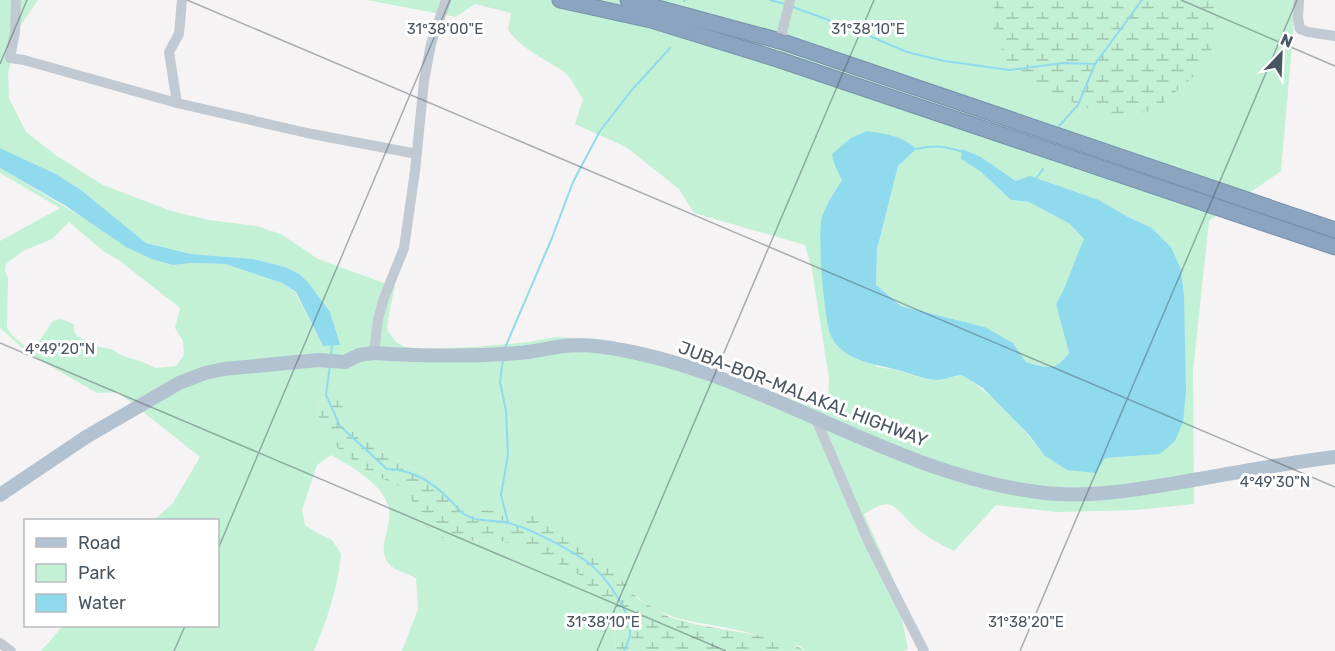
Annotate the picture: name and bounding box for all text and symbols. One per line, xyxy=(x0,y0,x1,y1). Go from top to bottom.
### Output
text: 31°38'00"E xyxy=(407,20,483,38)
text: 31°38'10"E xyxy=(831,20,905,38)
north arrow xyxy=(1251,24,1311,84)
text: N xyxy=(1278,30,1296,52)
street label: JUBA-BOR-MALAKAL HIGHWAY xyxy=(675,336,931,452)
text: 4°49'20"N xyxy=(25,340,95,358)
text: 4°49'30"N xyxy=(1240,473,1310,491)
legend xyxy=(24,519,219,627)
text: Road xyxy=(78,532,121,554)
text: Park xyxy=(78,562,116,584)
text: Water xyxy=(78,592,126,614)
text: 31°38'10"E xyxy=(566,613,640,631)
text: 31°38'20"E xyxy=(988,613,1064,631)

